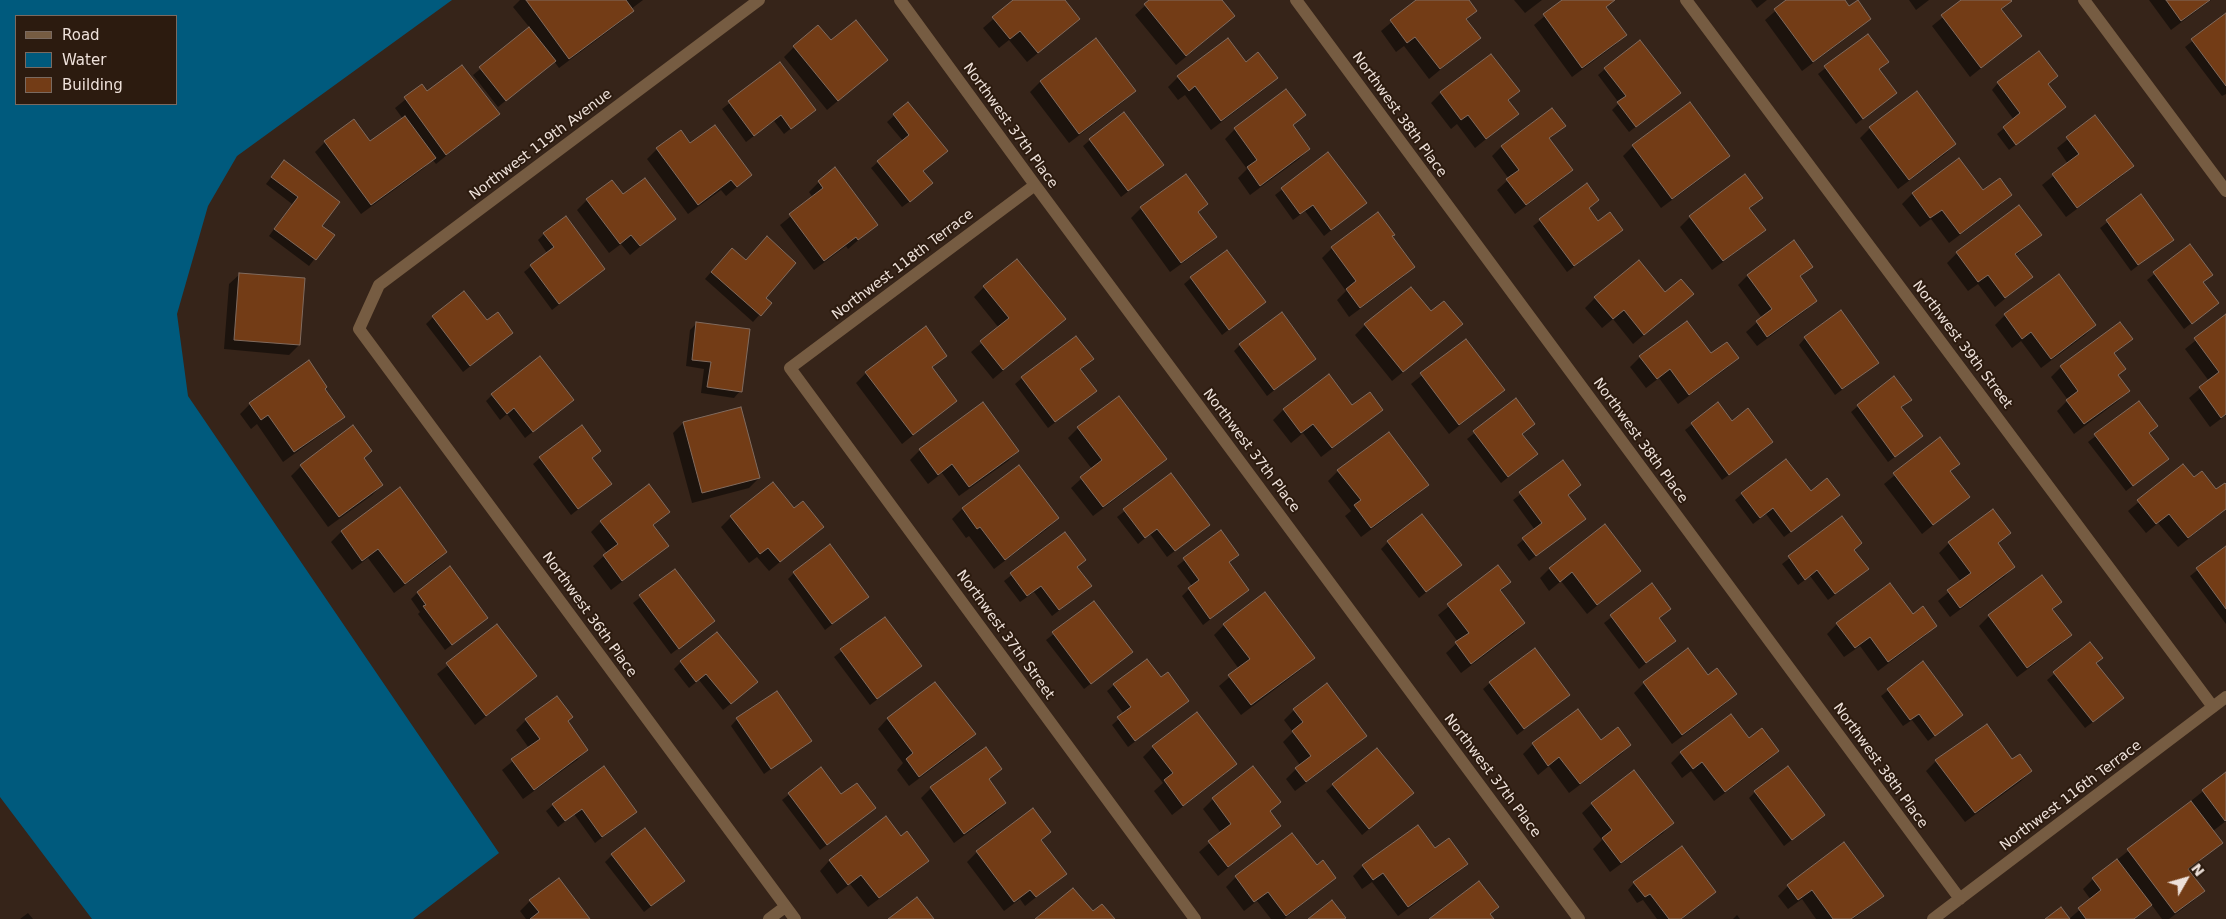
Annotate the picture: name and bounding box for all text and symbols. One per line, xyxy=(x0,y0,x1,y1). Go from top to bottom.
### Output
legend xyxy=(15,15,178,105)
text: Road xyxy=(62,26,100,44)
street label: Northwest 38th Place xyxy=(1348,49,1450,181)
text: Water xyxy=(62,51,106,69)
street label: Northwest 37th Place xyxy=(959,60,1061,192)
text: Building xyxy=(62,76,123,94)
street label: Northwest 119th Avenue xyxy=(466,86,616,204)
street label: Northwest 118th Terrace xyxy=(829,206,977,324)
street label: Northwest 39th Street xyxy=(1908,278,2016,412)
street label: Northwest 38th Place xyxy=(1589,375,1691,507)
street label: Northwest 37th Place xyxy=(1199,386,1303,516)
street label: Northwest 36th Place xyxy=(538,549,640,681)
street label: Northwest 37th Street xyxy=(952,567,1058,703)
street label: Northwest 38th Place xyxy=(1829,700,1931,832)
street label: Northwest 37th Place xyxy=(1440,711,1544,841)
street label: Northwest 116th Terrace xyxy=(1997,737,2145,855)
north arrow xyxy=(2161,854,2211,904)
text: N xyxy=(2188,860,2208,879)

